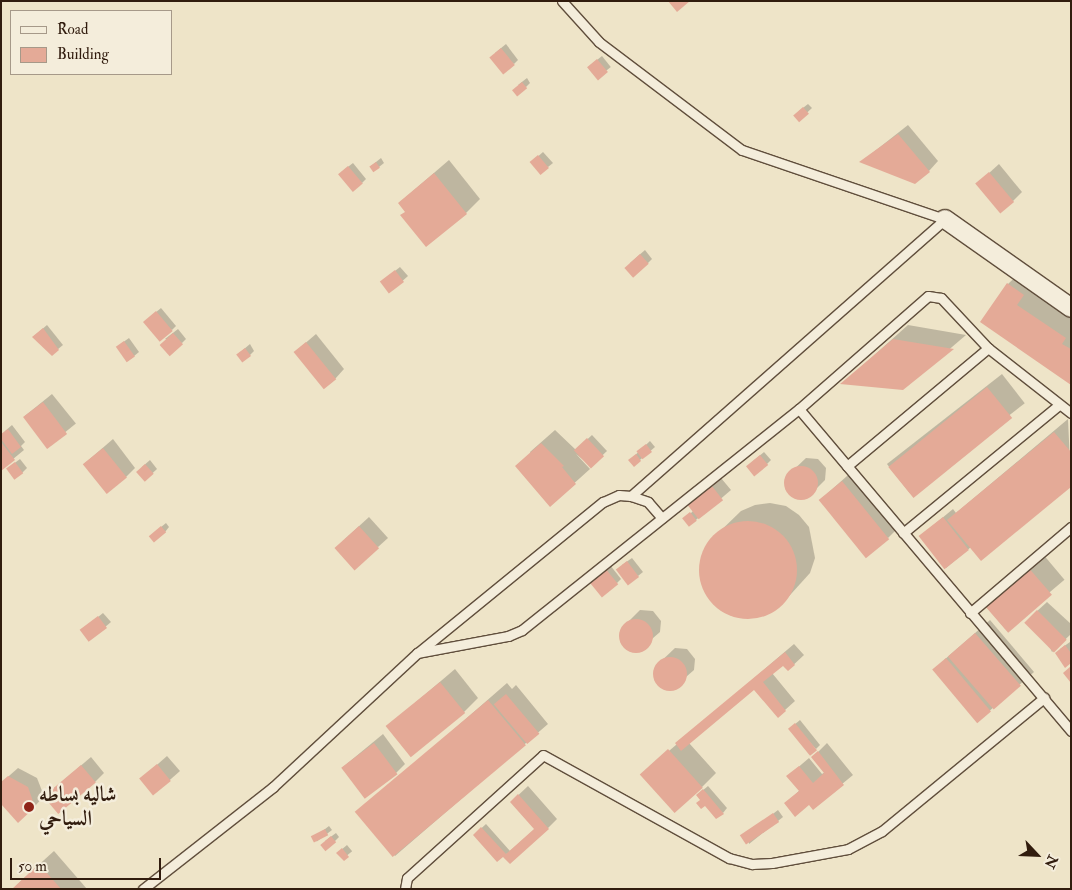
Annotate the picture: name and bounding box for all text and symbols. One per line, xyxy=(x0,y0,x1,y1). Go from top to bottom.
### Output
legend xyxy=(10,10,172,75)
text: Road xyxy=(57,20,88,39)
text: Building xyxy=(57,45,109,64)
place label: شاليه بساطه السياحي xyxy=(39,782,117,832)
marker: شاليه بساطه السياحي xyxy=(23,801,35,813)
north arrow xyxy=(1012,830,1062,880)
scale bar xyxy=(12,848,164,880)
text: N xyxy=(1041,852,1061,871)
text: 50 m xyxy=(18,857,47,876)

